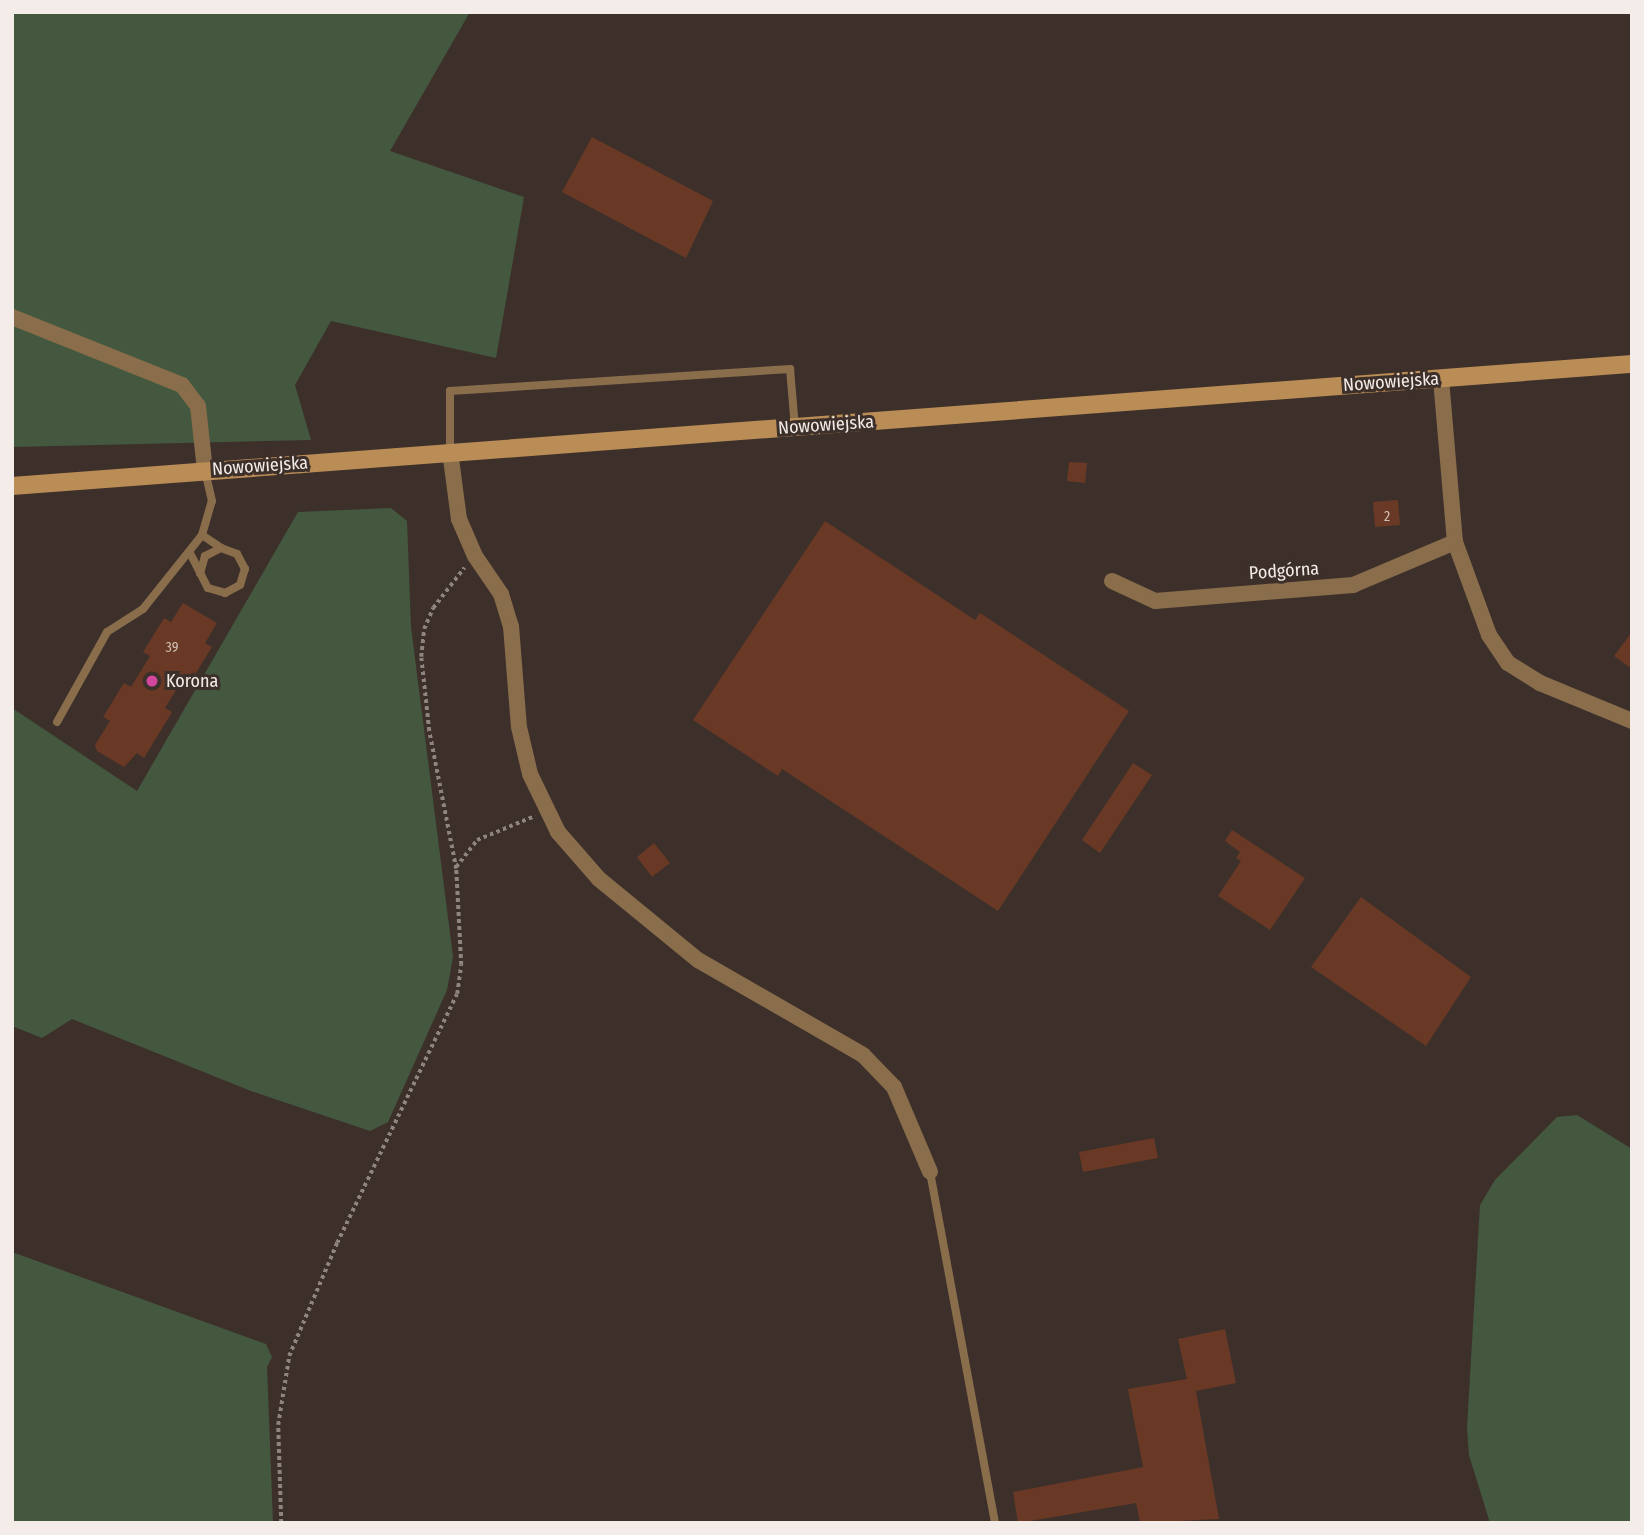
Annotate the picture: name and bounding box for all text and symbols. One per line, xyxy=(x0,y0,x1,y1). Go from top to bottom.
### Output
street label: Nowowiejska xyxy=(1342,368,1440,396)
street label: Nowowiejska xyxy=(777,411,875,439)
street label: Nowowiejska xyxy=(211,452,309,480)
house number: 2 xyxy=(1384,509,1390,525)
street label: Podgórna xyxy=(1248,558,1320,584)
house number: 39 xyxy=(166,640,178,656)
place label: Korona xyxy=(166,670,218,692)
marker: Korona xyxy=(144,673,160,689)

